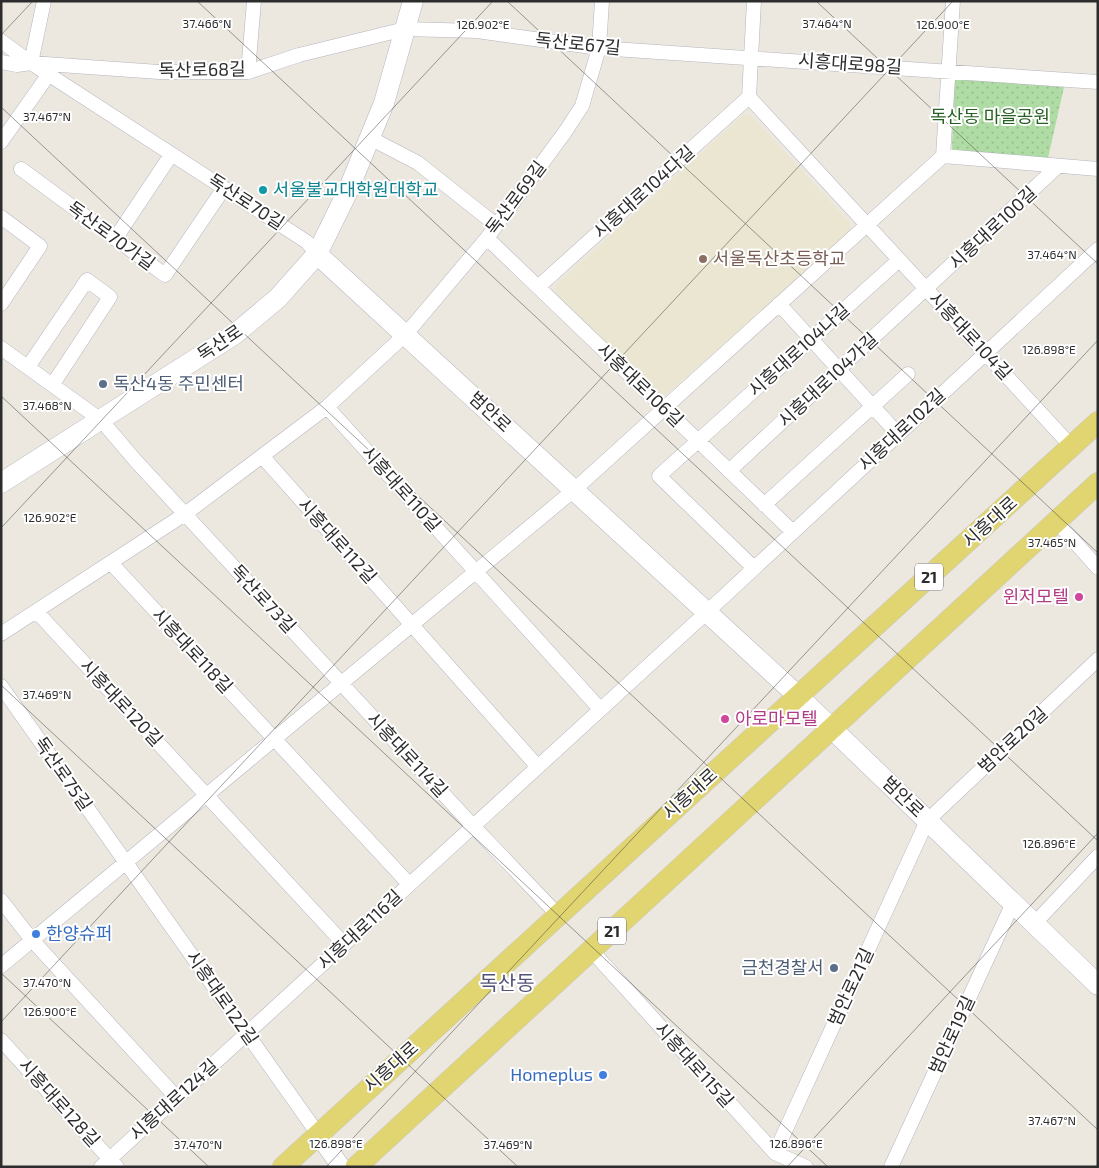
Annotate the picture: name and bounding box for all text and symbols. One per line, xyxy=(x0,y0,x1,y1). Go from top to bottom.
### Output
text: 37.466°N xyxy=(183,16,231,30)
text: 37.464°N xyxy=(802,16,852,30)
text: 126.902°E xyxy=(456,17,510,31)
text: 126.900°E xyxy=(916,17,970,31)
street label: 독산로67길 xyxy=(534,28,622,58)
street label: 시흥대로98길 xyxy=(797,48,903,78)
street label: 독산로68길 xyxy=(158,57,246,81)
park label: 독산동 마을공원 xyxy=(930,105,1050,127)
text: 37.467°N xyxy=(23,109,71,123)
street label: 시흥대로104다길 xyxy=(588,140,698,242)
street label: 독산로69길 xyxy=(480,156,550,239)
street label: 독산로70길 xyxy=(204,168,289,234)
place label: 서울불교대학원대학교 xyxy=(273,178,439,200)
street label: 시흥대로100길 xyxy=(944,181,1041,273)
marker: 서울불교대학원대학교 xyxy=(257,184,269,196)
street label: 독산로70가길 xyxy=(64,196,160,274)
place label: 서울독산초등학교 xyxy=(713,247,845,269)
text: 37.464°N xyxy=(1027,247,1077,261)
marker: 서울독산초등학교 xyxy=(697,253,709,265)
street label: 시흥대로104길 xyxy=(925,287,1017,384)
street label: 시흥대로104나길 xyxy=(743,298,853,400)
street label: 독산로 xyxy=(193,319,246,365)
street label: 시흥대로104가길 xyxy=(773,327,882,431)
street label: 시흥대로106길 xyxy=(593,338,688,431)
text: 126.898°E xyxy=(1022,342,1076,356)
place label: 독산4동 주민센터 xyxy=(113,372,244,394)
marker: 독산4동 주민센터 xyxy=(97,378,109,390)
street label: 시흥대로102길 xyxy=(853,383,949,475)
street label: 범안로 xyxy=(465,386,516,436)
text: 37.468°N xyxy=(22,398,72,412)
street label: 시흥대로110길 xyxy=(357,441,446,536)
street label: 시흥대로 xyxy=(957,491,1021,552)
street label: 시흥대로112길 xyxy=(294,493,382,588)
text: 126.902°E xyxy=(23,510,77,524)
text: 37.465°N xyxy=(1028,535,1076,549)
street label: 독산로73길 xyxy=(227,560,301,637)
road number: 21 xyxy=(915,564,943,590)
place label: 윈저모텔 xyxy=(1003,585,1069,607)
marker: 윈저모텔 xyxy=(1073,591,1085,603)
street label: 시흥대로118길 xyxy=(148,603,238,697)
street label: 시흥대로120길 xyxy=(76,654,168,750)
text: 37.469°N xyxy=(23,687,71,701)
street label: 범안로20길 xyxy=(973,701,1052,777)
street label: 시흥대로114길 xyxy=(363,707,453,801)
place label: 아로마모텔 xyxy=(735,707,818,729)
marker: 아로마모텔 xyxy=(719,713,731,725)
street label: 독산로75길 xyxy=(30,732,97,815)
street label: 시흥대로 xyxy=(657,763,721,824)
street label: 범안로 xyxy=(878,771,929,821)
text: 126.896°E xyxy=(1022,836,1076,850)
street label: 시흥대로116길 xyxy=(313,885,406,974)
road number: 21 xyxy=(598,918,626,944)
place label: 한양슈퍼 xyxy=(46,922,112,944)
marker: 한양슈퍼 xyxy=(30,928,42,940)
street label: 범안로21길 xyxy=(822,944,878,1029)
street label: 시흥대로122길 xyxy=(182,946,263,1049)
place label: 금천경찰서 xyxy=(741,956,824,978)
marker: 금천경찰서 xyxy=(828,962,840,974)
district label: 독산동 xyxy=(479,970,535,994)
text: 37.470°N xyxy=(23,975,71,989)
street label: 범안로19길 xyxy=(923,992,979,1077)
text: 126.900°E xyxy=(23,1004,77,1018)
street label: 시흥대로115길 xyxy=(651,1017,739,1111)
street label: 시흥대로 xyxy=(358,1036,422,1097)
street label: 시흥대로128길 xyxy=(14,1054,105,1151)
street label: 시흥대로124길 xyxy=(125,1054,222,1145)
place label: Homeplus xyxy=(510,1063,593,1085)
marker: Homeplus xyxy=(597,1069,609,1081)
text: 37.467°N xyxy=(1028,1113,1076,1127)
text: 126.898°E xyxy=(309,1136,363,1150)
text: 126.896°E xyxy=(769,1136,823,1150)
text: 37.470°N xyxy=(174,1137,222,1151)
text: 37.469°N xyxy=(484,1137,532,1151)

